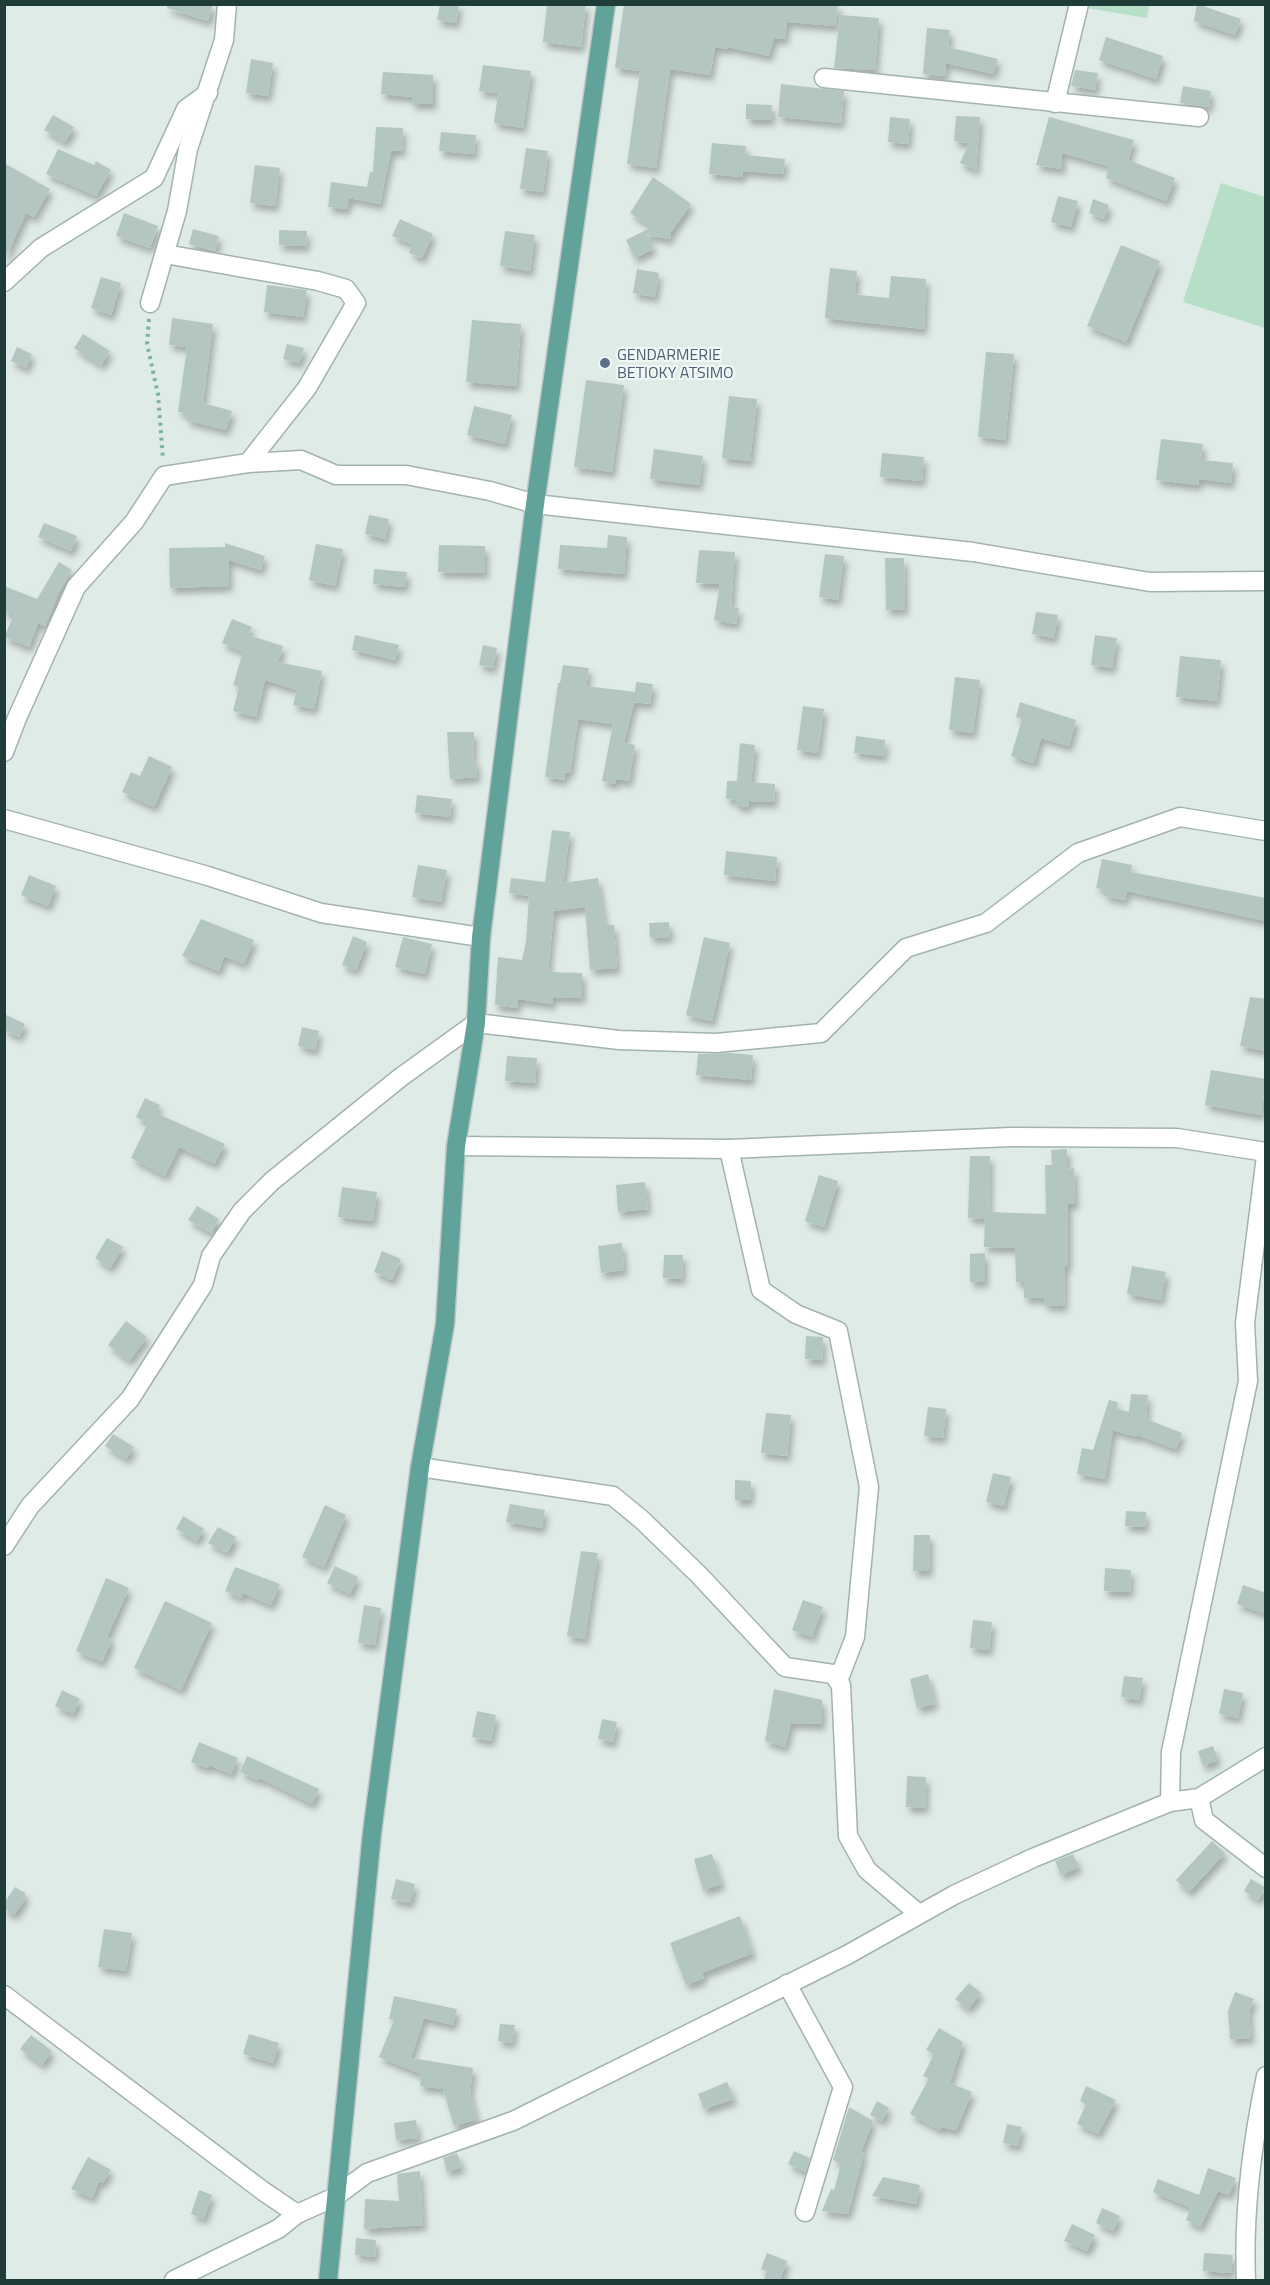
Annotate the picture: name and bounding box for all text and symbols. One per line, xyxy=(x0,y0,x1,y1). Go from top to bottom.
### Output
place label: GENDARMERIE BETIOKY ATSIMO xyxy=(617,342,734,384)
marker: GENDARMERIE BETIOKY ATSIMO xyxy=(598,356,612,370)

